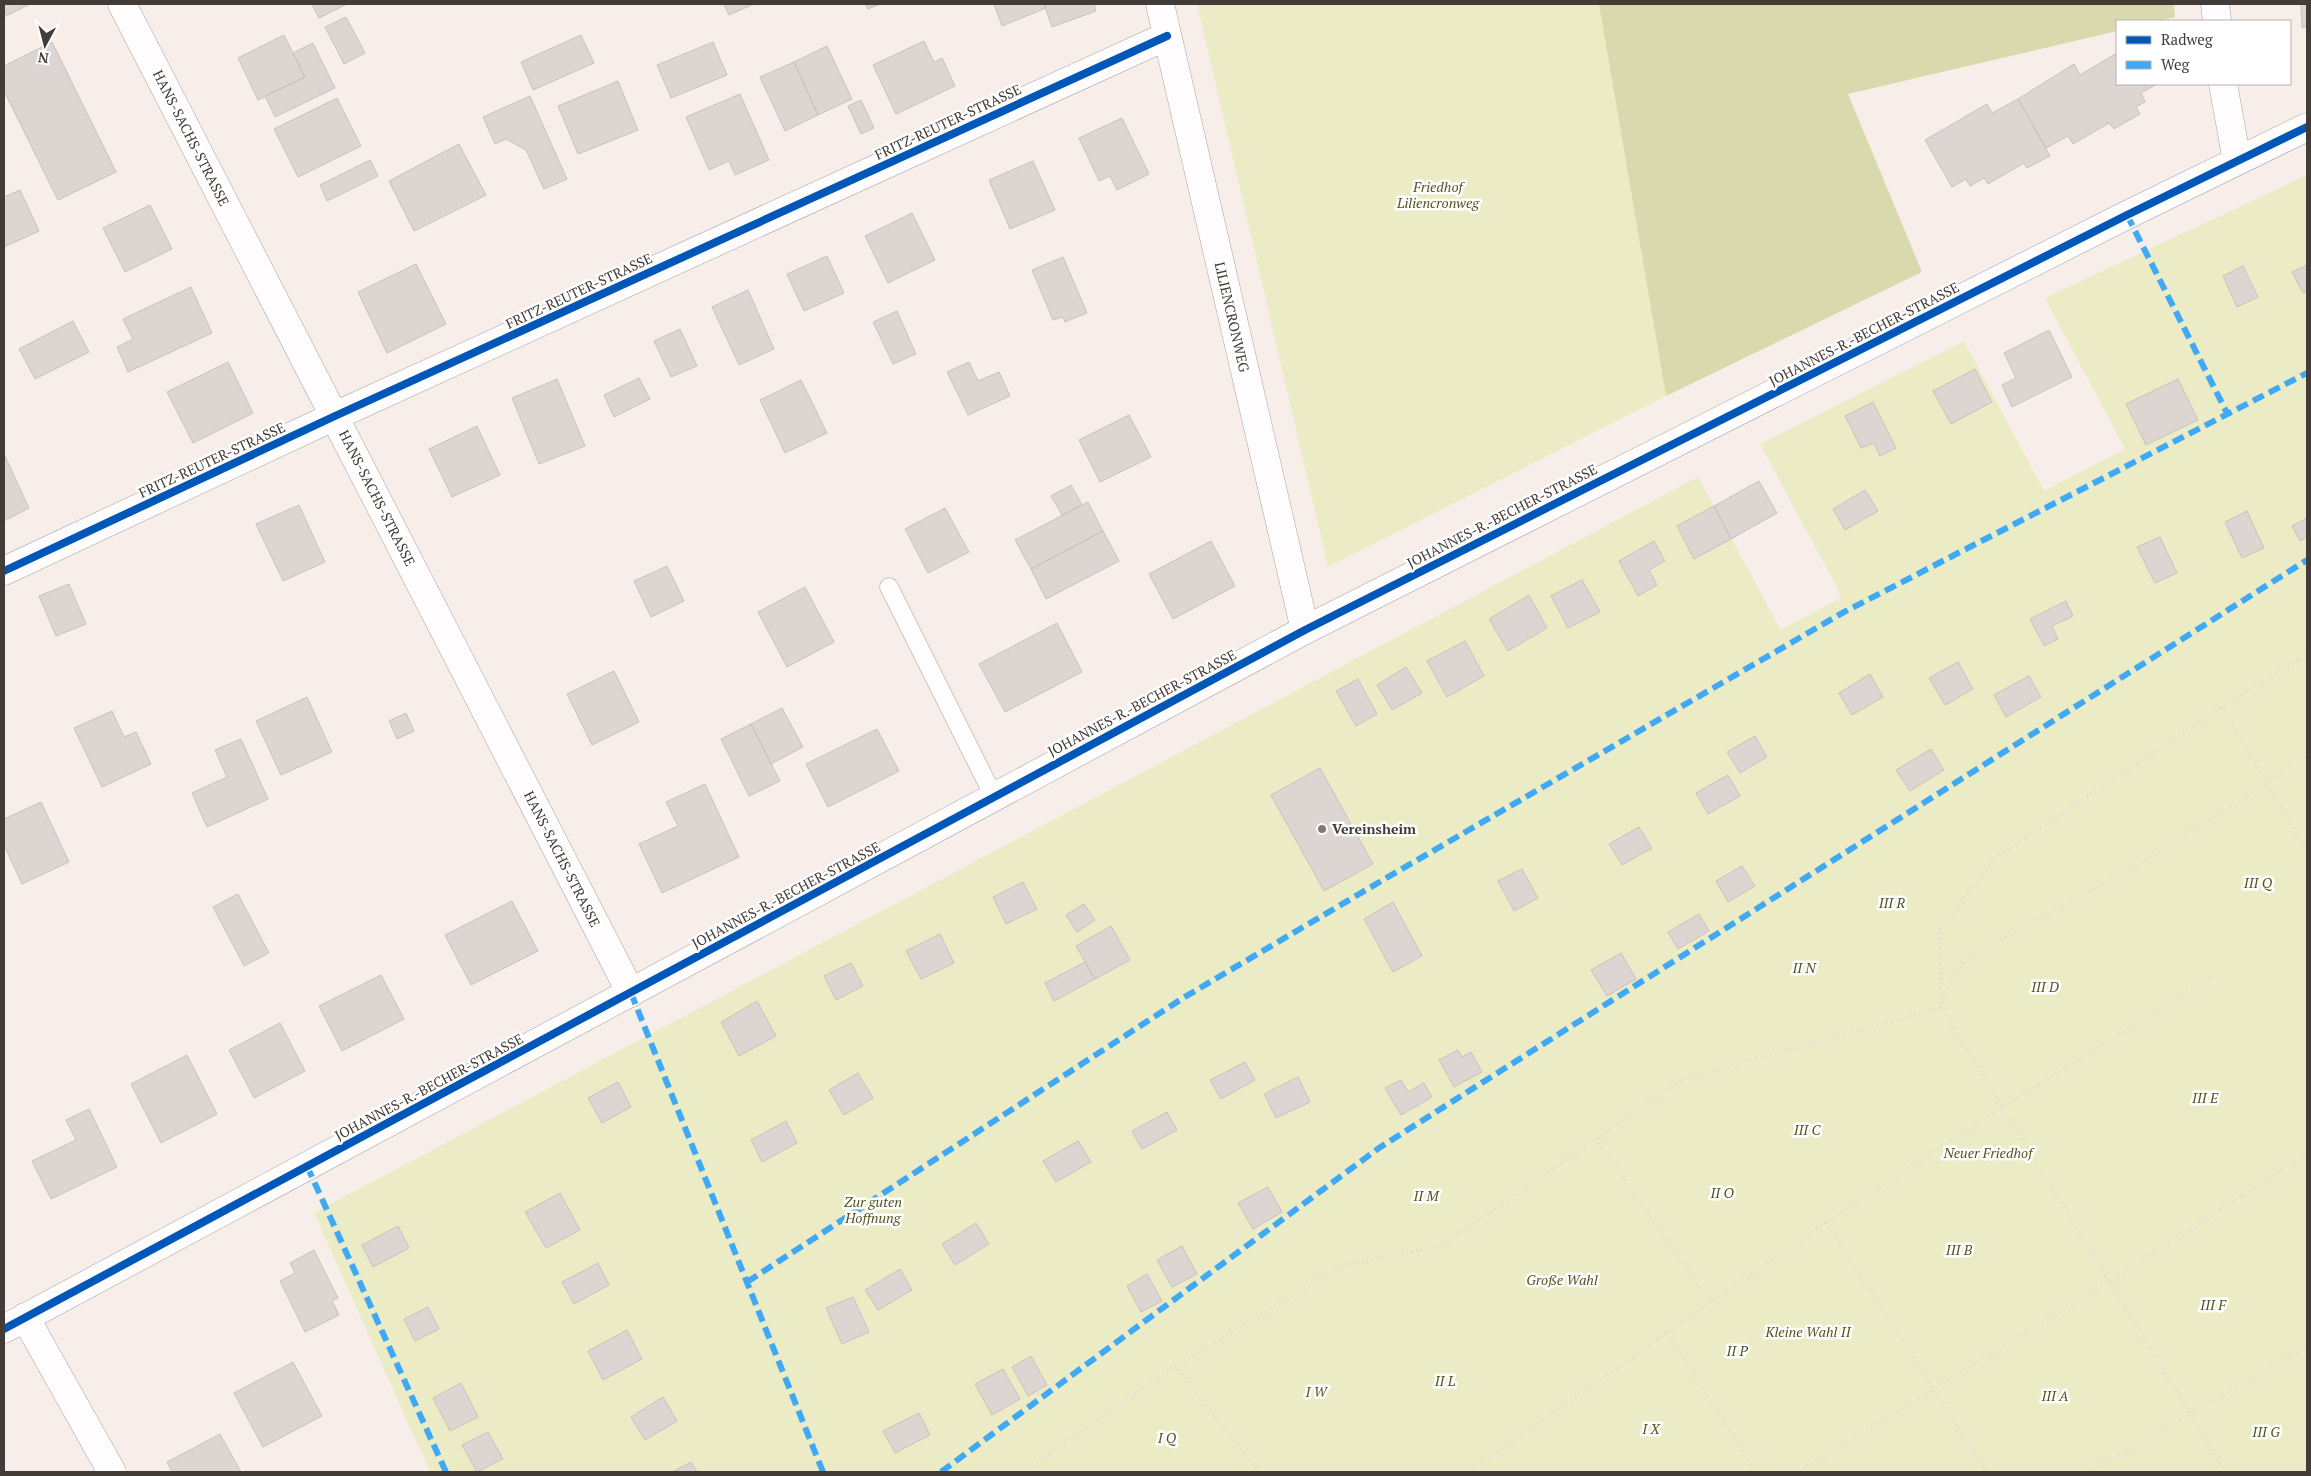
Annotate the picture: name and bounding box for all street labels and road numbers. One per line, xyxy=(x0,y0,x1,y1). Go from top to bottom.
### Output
street label: HANS-SACHS-STRASSE xyxy=(149,67,234,209)
street label: FRITZ-REUTER-STRASSE xyxy=(871,79,1024,164)
street label: FRITZ-REUTER-STRASSE xyxy=(502,248,655,333)
street label: LILIENCRONWEG xyxy=(1211,260,1254,374)
street label: JOHANNES-R.-BECHER-STRASSE xyxy=(1765,277,1962,390)
street label: FRITZ-REUTER-STRASSE xyxy=(135,417,288,502)
street label: HANS-SACHS-STRASSE xyxy=(335,427,420,569)
street label: JOHANNES-R.-BECHER-STRASSE xyxy=(1403,459,1600,572)
street label: JOHANNES-R.-BECHER-STRASSE xyxy=(1044,645,1239,761)
street label: HANS-SACHS-STRASSE xyxy=(520,788,605,930)
street label: JOHANNES-R.-BECHER-STRASSE xyxy=(688,837,883,953)
street label: JOHANNES-R.-BECHER-STRASSE xyxy=(331,1029,526,1145)

